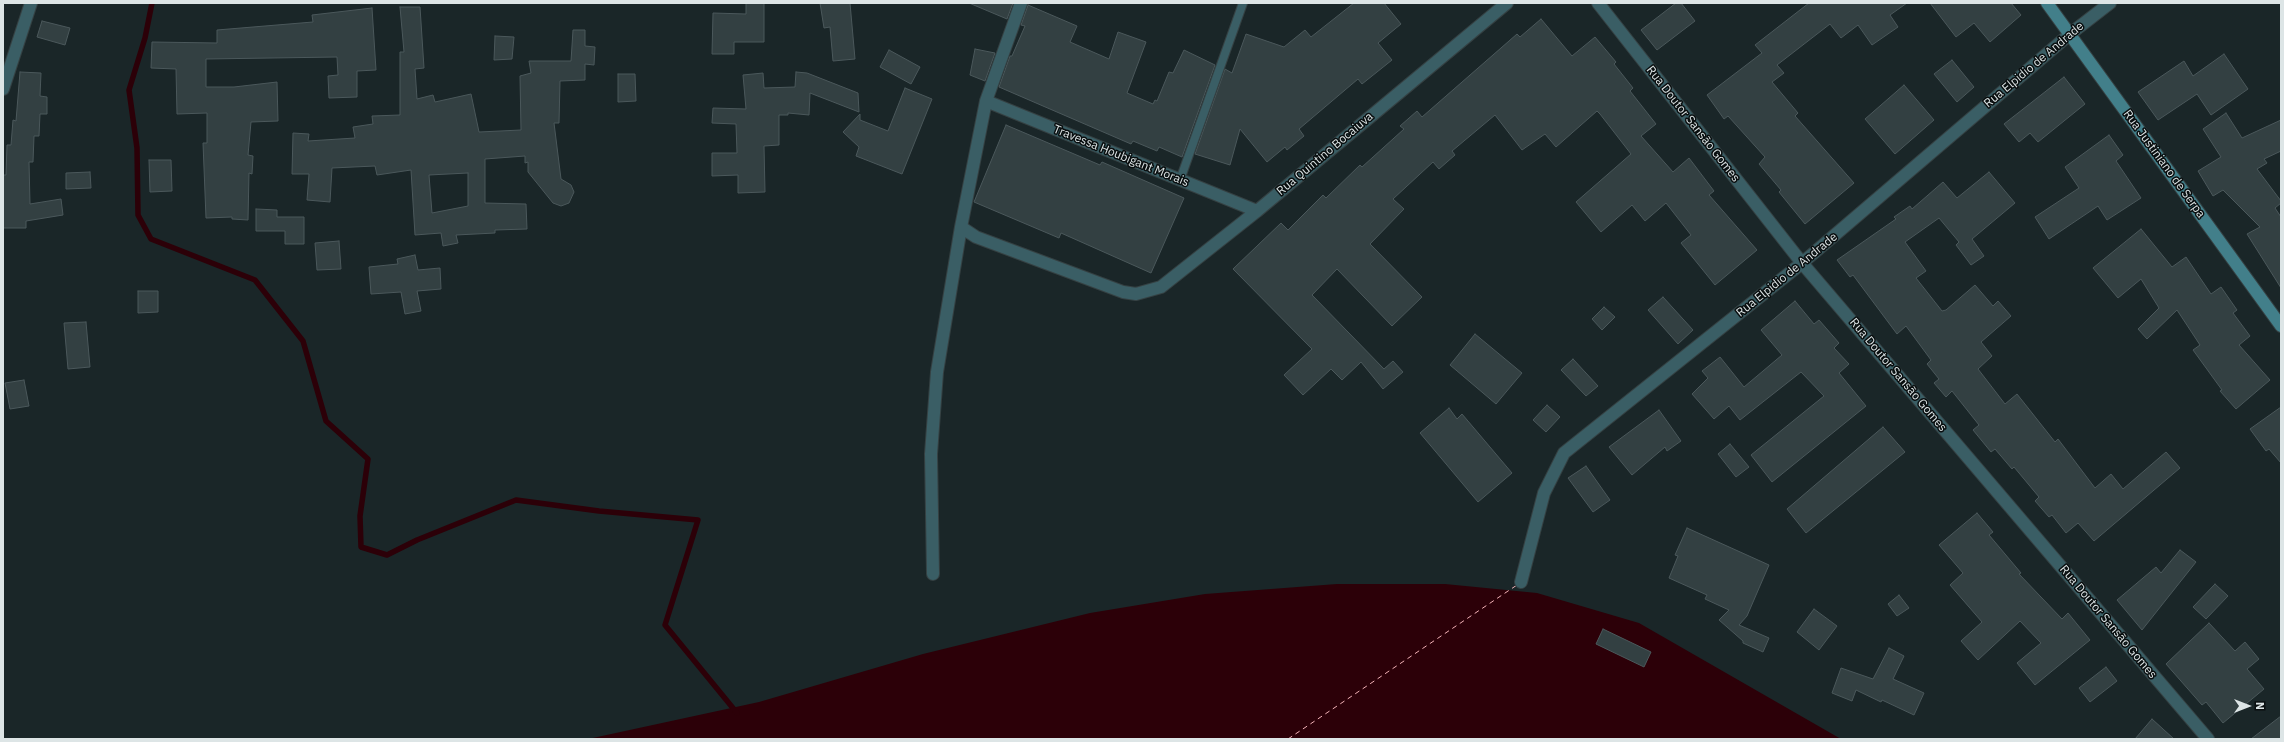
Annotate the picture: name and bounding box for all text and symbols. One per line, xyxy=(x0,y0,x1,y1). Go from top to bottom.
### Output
street label: Rua Elpidio de Andrade xyxy=(1981,19,2087,111)
street label: Rua Doutor Sansão Gomes xyxy=(1643,63,1743,185)
street label: Rua Justiniano de Serpa xyxy=(2120,107,2208,221)
street label: Rua Quintino Bocaiuva xyxy=(1274,109,1376,199)
street label: Travessa Houbigant Morais xyxy=(1051,122,1191,190)
street label: Rua Elpidio de Andrade xyxy=(1734,230,1840,320)
street label: Rua Doutor Sansão Gomes xyxy=(1846,315,1950,435)
street label: Rua Doutor Sansão Gomes xyxy=(2056,562,2160,682)
north arrow xyxy=(2228,686,2268,726)
text: N xyxy=(2253,702,2267,710)

